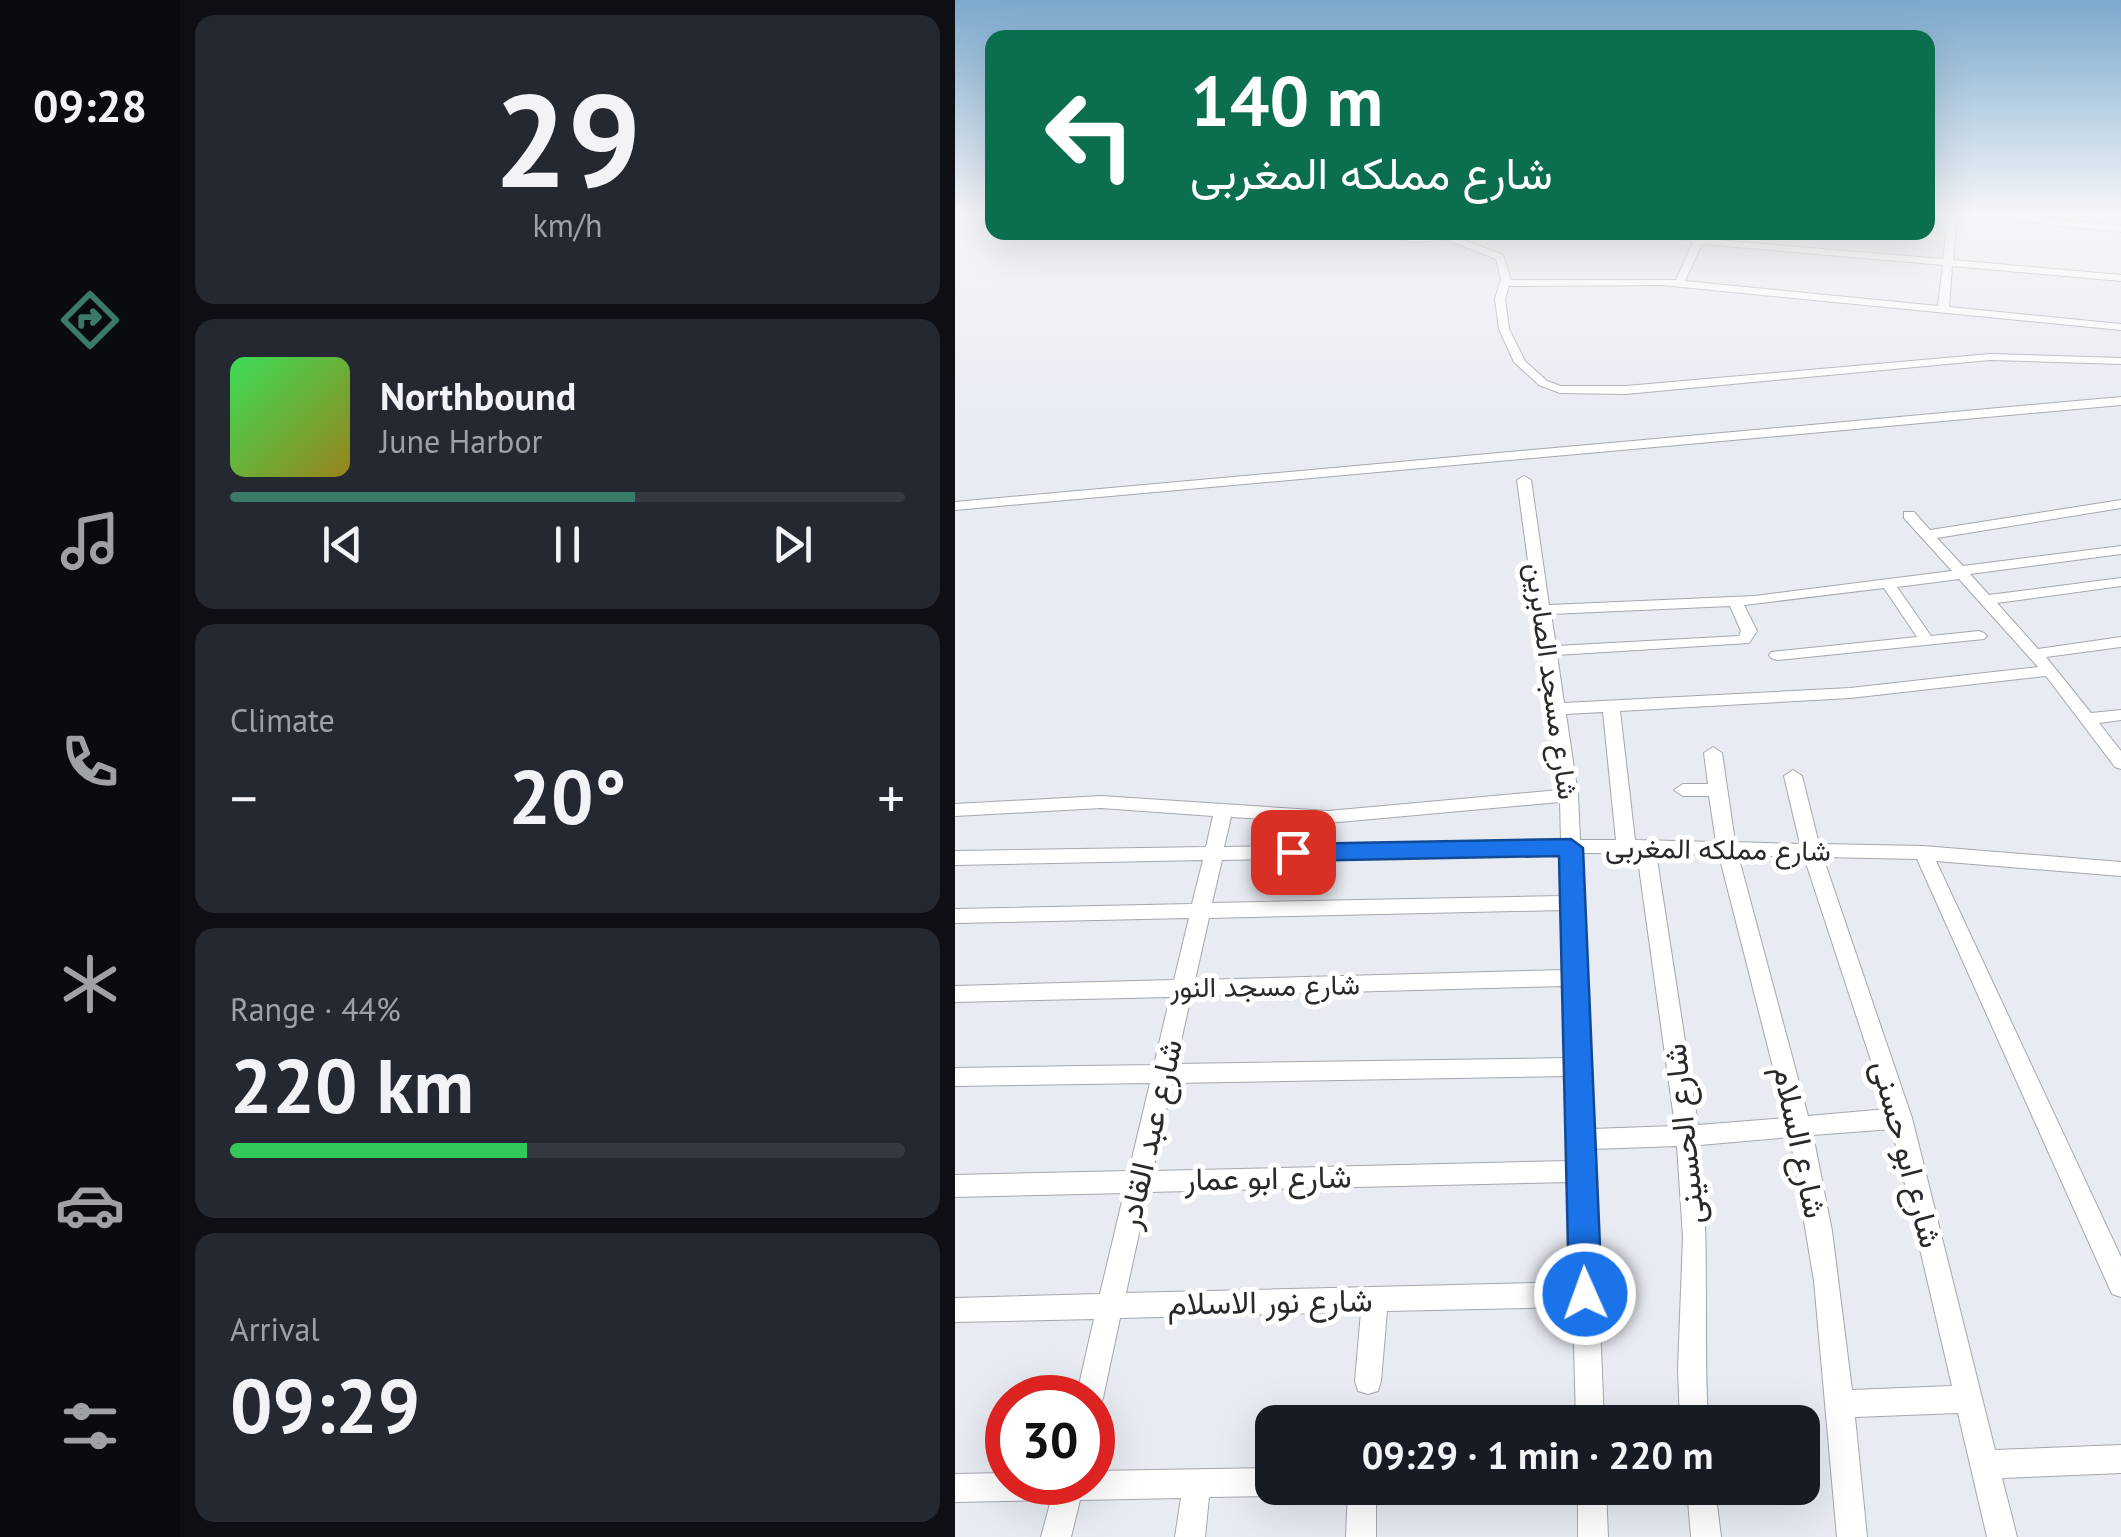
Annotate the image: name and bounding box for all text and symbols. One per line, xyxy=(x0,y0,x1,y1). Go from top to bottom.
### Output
text: 29 xyxy=(494,55,641,223)
text: 140 m xyxy=(1190,55,1383,145)
icon: left xyxy=(1025,70,1155,200)
text: 09:28 xyxy=(33,76,147,134)
text: شارع مملكه المغربى xyxy=(1190,143,1553,201)
text: km/h xyxy=(532,204,603,246)
icon: directions xyxy=(55,285,125,355)
text: Northbound xyxy=(380,371,576,420)
text: June Harbor xyxy=(380,420,542,462)
icon: music xyxy=(55,506,125,576)
icon: previous xyxy=(315,517,370,572)
icon: pause xyxy=(540,517,595,572)
icon: next xyxy=(765,517,820,572)
street label: شارع مسجد الصابرين xyxy=(1517,560,1587,802)
text: Climate xyxy=(230,699,335,741)
icon: phone xyxy=(55,727,125,797)
text: 20° xyxy=(509,748,626,845)
text: − xyxy=(230,762,258,833)
text: + xyxy=(877,762,905,833)
pin xyxy=(1251,810,1336,895)
icon: arrive xyxy=(1266,825,1321,880)
street label: شارع مملكه المغربى xyxy=(1605,828,1831,870)
icon: climate xyxy=(55,949,125,1019)
street label: شارع مسجد النور xyxy=(1169,965,1360,1007)
text: Range · 44% xyxy=(230,988,401,1030)
street label: شارع عبد القادر xyxy=(1107,1035,1193,1234)
text: 220 km xyxy=(230,1037,474,1134)
street label: شارع الحسينى xyxy=(1653,1041,1715,1227)
street label: شارع ابو حسنى xyxy=(1861,1055,1953,1253)
street label: شارع السلام xyxy=(1762,1062,1838,1222)
street label: شارع ابو عمار xyxy=(1183,1155,1352,1201)
icon: car xyxy=(55,1170,125,1240)
position arrow xyxy=(1533,1242,1637,1346)
street label: شارع نور الاسلام xyxy=(1167,1278,1373,1326)
text: Arrival xyxy=(230,1308,320,1350)
text: 09:29 xyxy=(230,1357,420,1454)
speed limit sign: 30 xyxy=(985,1375,1115,1505)
icon: filters xyxy=(55,1391,125,1461)
text: 09:29 · 1 min · 220 m xyxy=(1362,1430,1713,1479)

